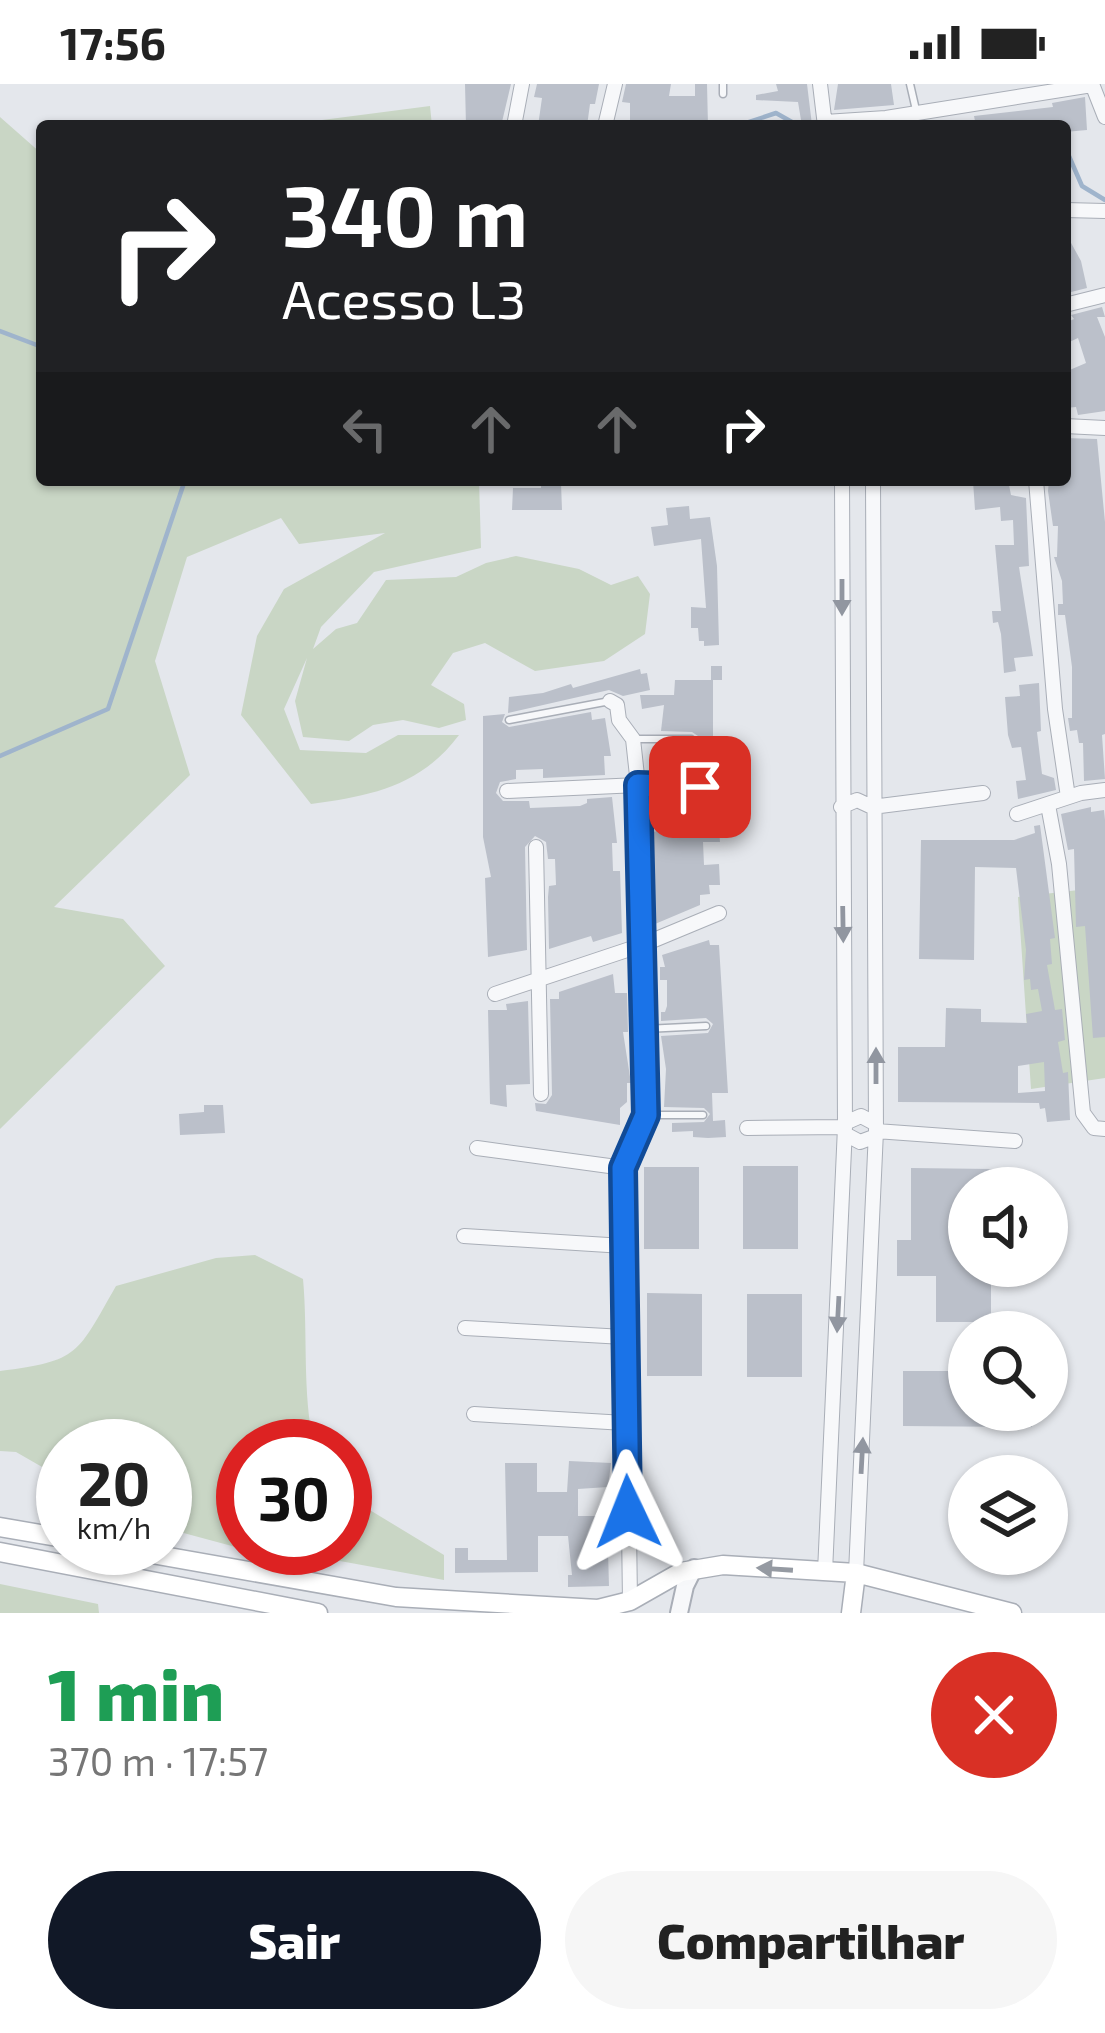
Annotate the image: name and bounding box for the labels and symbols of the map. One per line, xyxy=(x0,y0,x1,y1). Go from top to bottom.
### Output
one-way arrow xyxy=(832,579,852,617)
pin xyxy=(649,736,751,838)
one-way arrow xyxy=(833,906,852,944)
one-way arrow xyxy=(866,1046,886,1084)
one-way arrow xyxy=(828,1296,847,1334)
speed limit sign: 30 xyxy=(216,1419,372,1575)
one-way arrow xyxy=(853,1436,872,1474)
position arrow xyxy=(565,1449,691,1575)
one-way arrow xyxy=(756,1559,793,1578)

